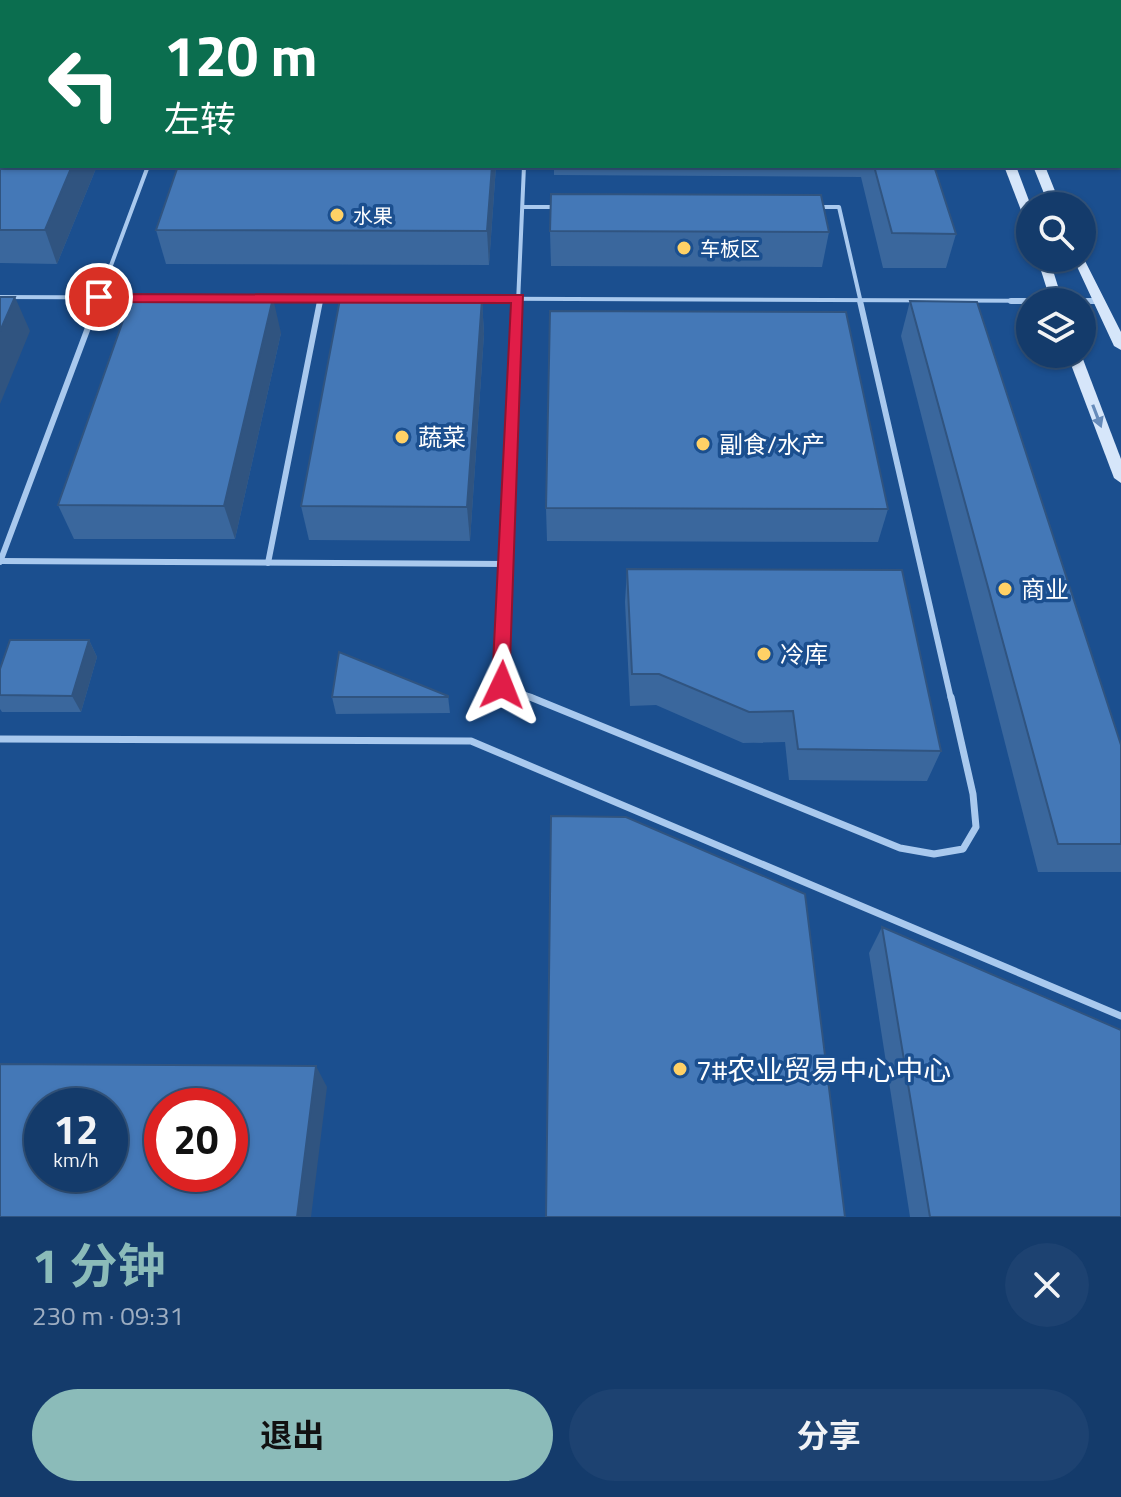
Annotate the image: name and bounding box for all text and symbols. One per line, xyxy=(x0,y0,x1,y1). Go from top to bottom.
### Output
text: 120 m xyxy=(164,13,317,98)
icon: left xyxy=(32,32,136,136)
text: 左转 xyxy=(164,91,236,146)
map controls xyxy=(1016,192,1096,368)
button: search xyxy=(1016,192,1096,272)
place label: 水果 xyxy=(353,200,393,231)
marker: 水果 xyxy=(328,206,346,224)
place label: 车板区 xyxy=(700,233,760,264)
marker: 车板区 xyxy=(675,239,693,257)
pin xyxy=(65,263,133,331)
icon: arrive xyxy=(77,275,121,319)
button: layers xyxy=(1016,288,1096,368)
one-way arrow xyxy=(1091,404,1104,428)
place label: 蔬菜 xyxy=(418,419,466,455)
place label: 副食/水产 xyxy=(719,426,825,462)
marker: 蔬菜 xyxy=(393,428,411,446)
marker: 副食/水产 xyxy=(694,435,712,453)
place label: 商业 xyxy=(1021,571,1069,607)
marker: 商业 xyxy=(996,580,1014,598)
place label: 冷库 xyxy=(780,636,828,672)
position arrow xyxy=(460,643,544,727)
marker: 冷库 xyxy=(755,645,773,663)
place label: 7#农业贸易中心中心 xyxy=(696,1048,951,1091)
marker: 7#农业贸易中心中心 xyxy=(671,1060,689,1078)
speed limit sign: 20 xyxy=(144,1088,248,1192)
text: 12 xyxy=(54,1099,98,1160)
text: km/h xyxy=(53,1144,99,1175)
text: 1 分钟 xyxy=(32,1229,165,1302)
button: close xyxy=(1005,1243,1089,1327)
text: 230 m · 09:31 xyxy=(32,1296,184,1335)
button: 退出 xyxy=(32,1389,553,1481)
button: 分享 xyxy=(569,1389,1089,1481)

